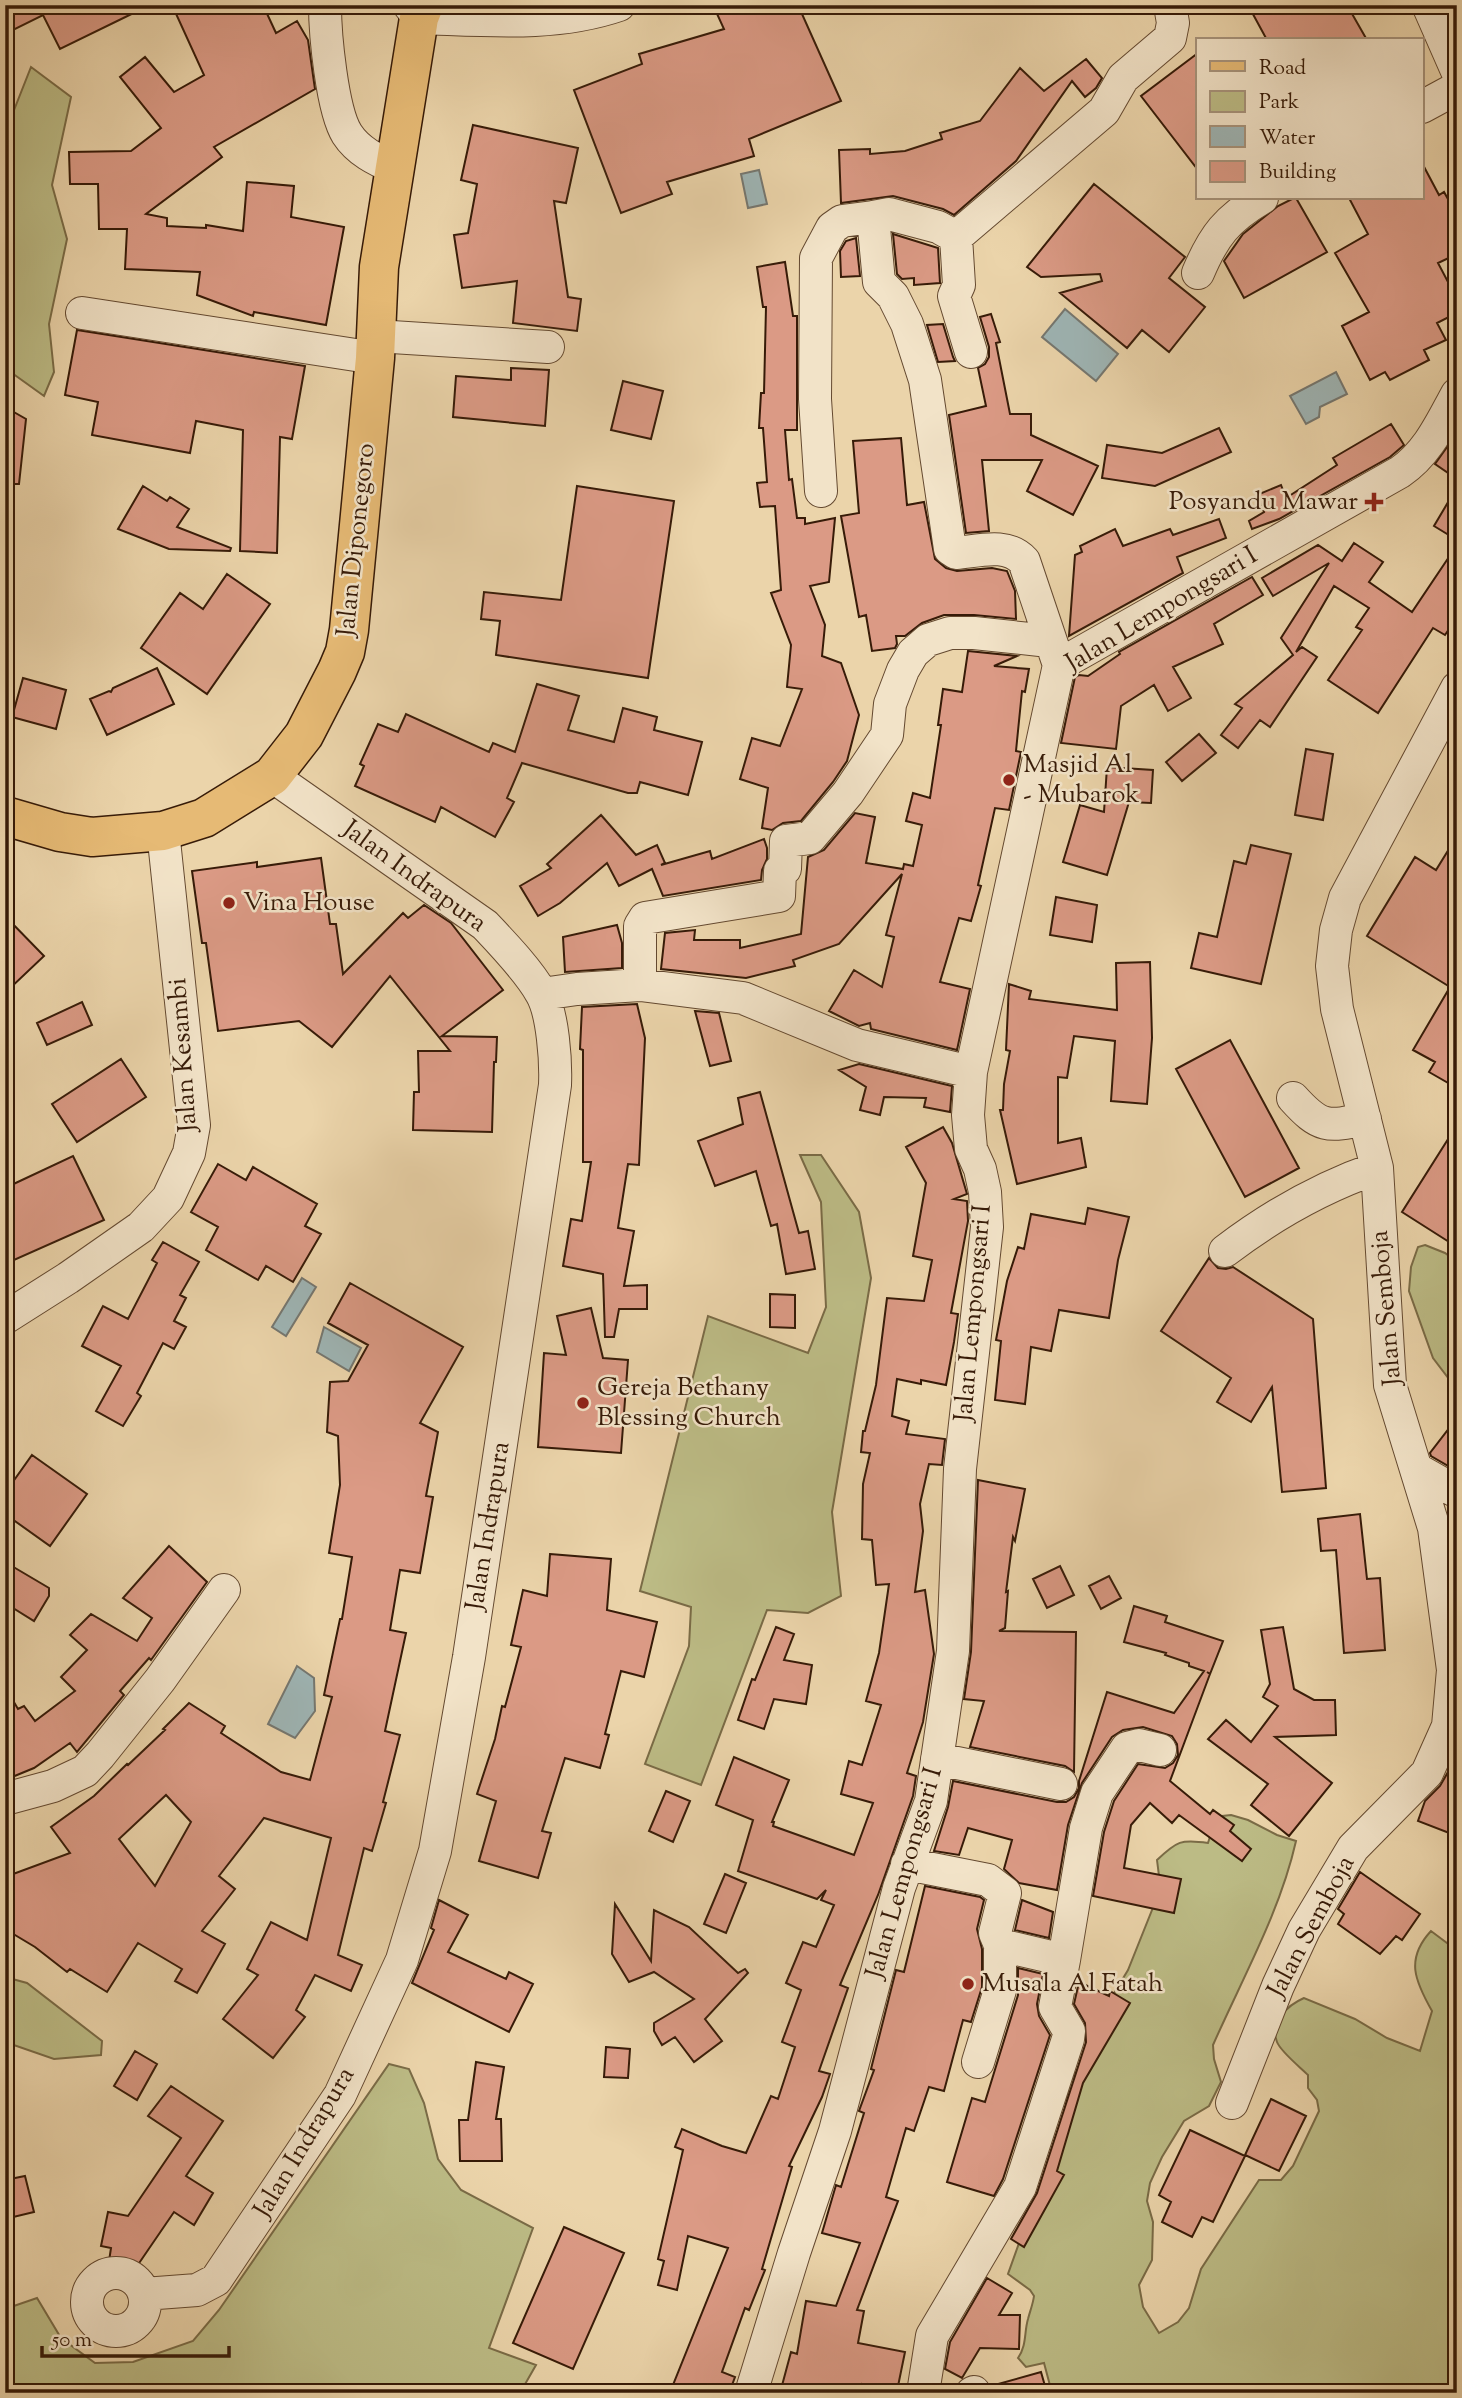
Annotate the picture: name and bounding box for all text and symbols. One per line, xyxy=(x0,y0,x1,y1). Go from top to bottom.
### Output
legend xyxy=(1196,38,1424,200)
text: Road xyxy=(1259,54,1306,84)
text: Park xyxy=(1259,88,1300,118)
text: Water xyxy=(1259,124,1316,154)
text: Building xyxy=(1259,158,1336,188)
street label: Jalan Diponegoro xyxy=(328,442,386,640)
place label: Posyandu Mawar xyxy=(1169,484,1358,521)
marker: Posyandu Mawar xyxy=(1364,492,1384,512)
street label: Jalan Lempongsari I xyxy=(1057,538,1265,683)
place label: Masjid Al - Mubarok xyxy=(1023,747,1139,814)
marker: Masjid Al - Mubarok xyxy=(1001,772,1017,788)
street label: Jalan Indrapura xyxy=(333,811,494,942)
place label: Vina House xyxy=(243,885,375,922)
marker: Vina House xyxy=(221,895,237,911)
street label: Jalan Kesambi xyxy=(160,977,208,1135)
street label: Jalan Lempongsari I xyxy=(946,1202,1002,1425)
street label: Jalan Semboja xyxy=(1362,1229,1412,1389)
place label: Gereja Bethany Blessing Church xyxy=(597,1370,781,1437)
marker: Gereja Bethany Blessing Church xyxy=(575,1395,591,1411)
street label: Jalan Indrapura xyxy=(457,1439,521,1615)
street label: Jalan Lempongsari I xyxy=(857,1763,953,1985)
street label: Jalan Semboja xyxy=(1258,1849,1365,2006)
place label: Musala Al Fatah xyxy=(982,1966,1163,2003)
marker: Musala Al Fatah xyxy=(960,1976,976,1992)
street label: Jalan Indrapura xyxy=(244,2060,365,2227)
scale bar xyxy=(42,2314,229,2358)
text: 50 m xyxy=(51,2326,92,2356)

